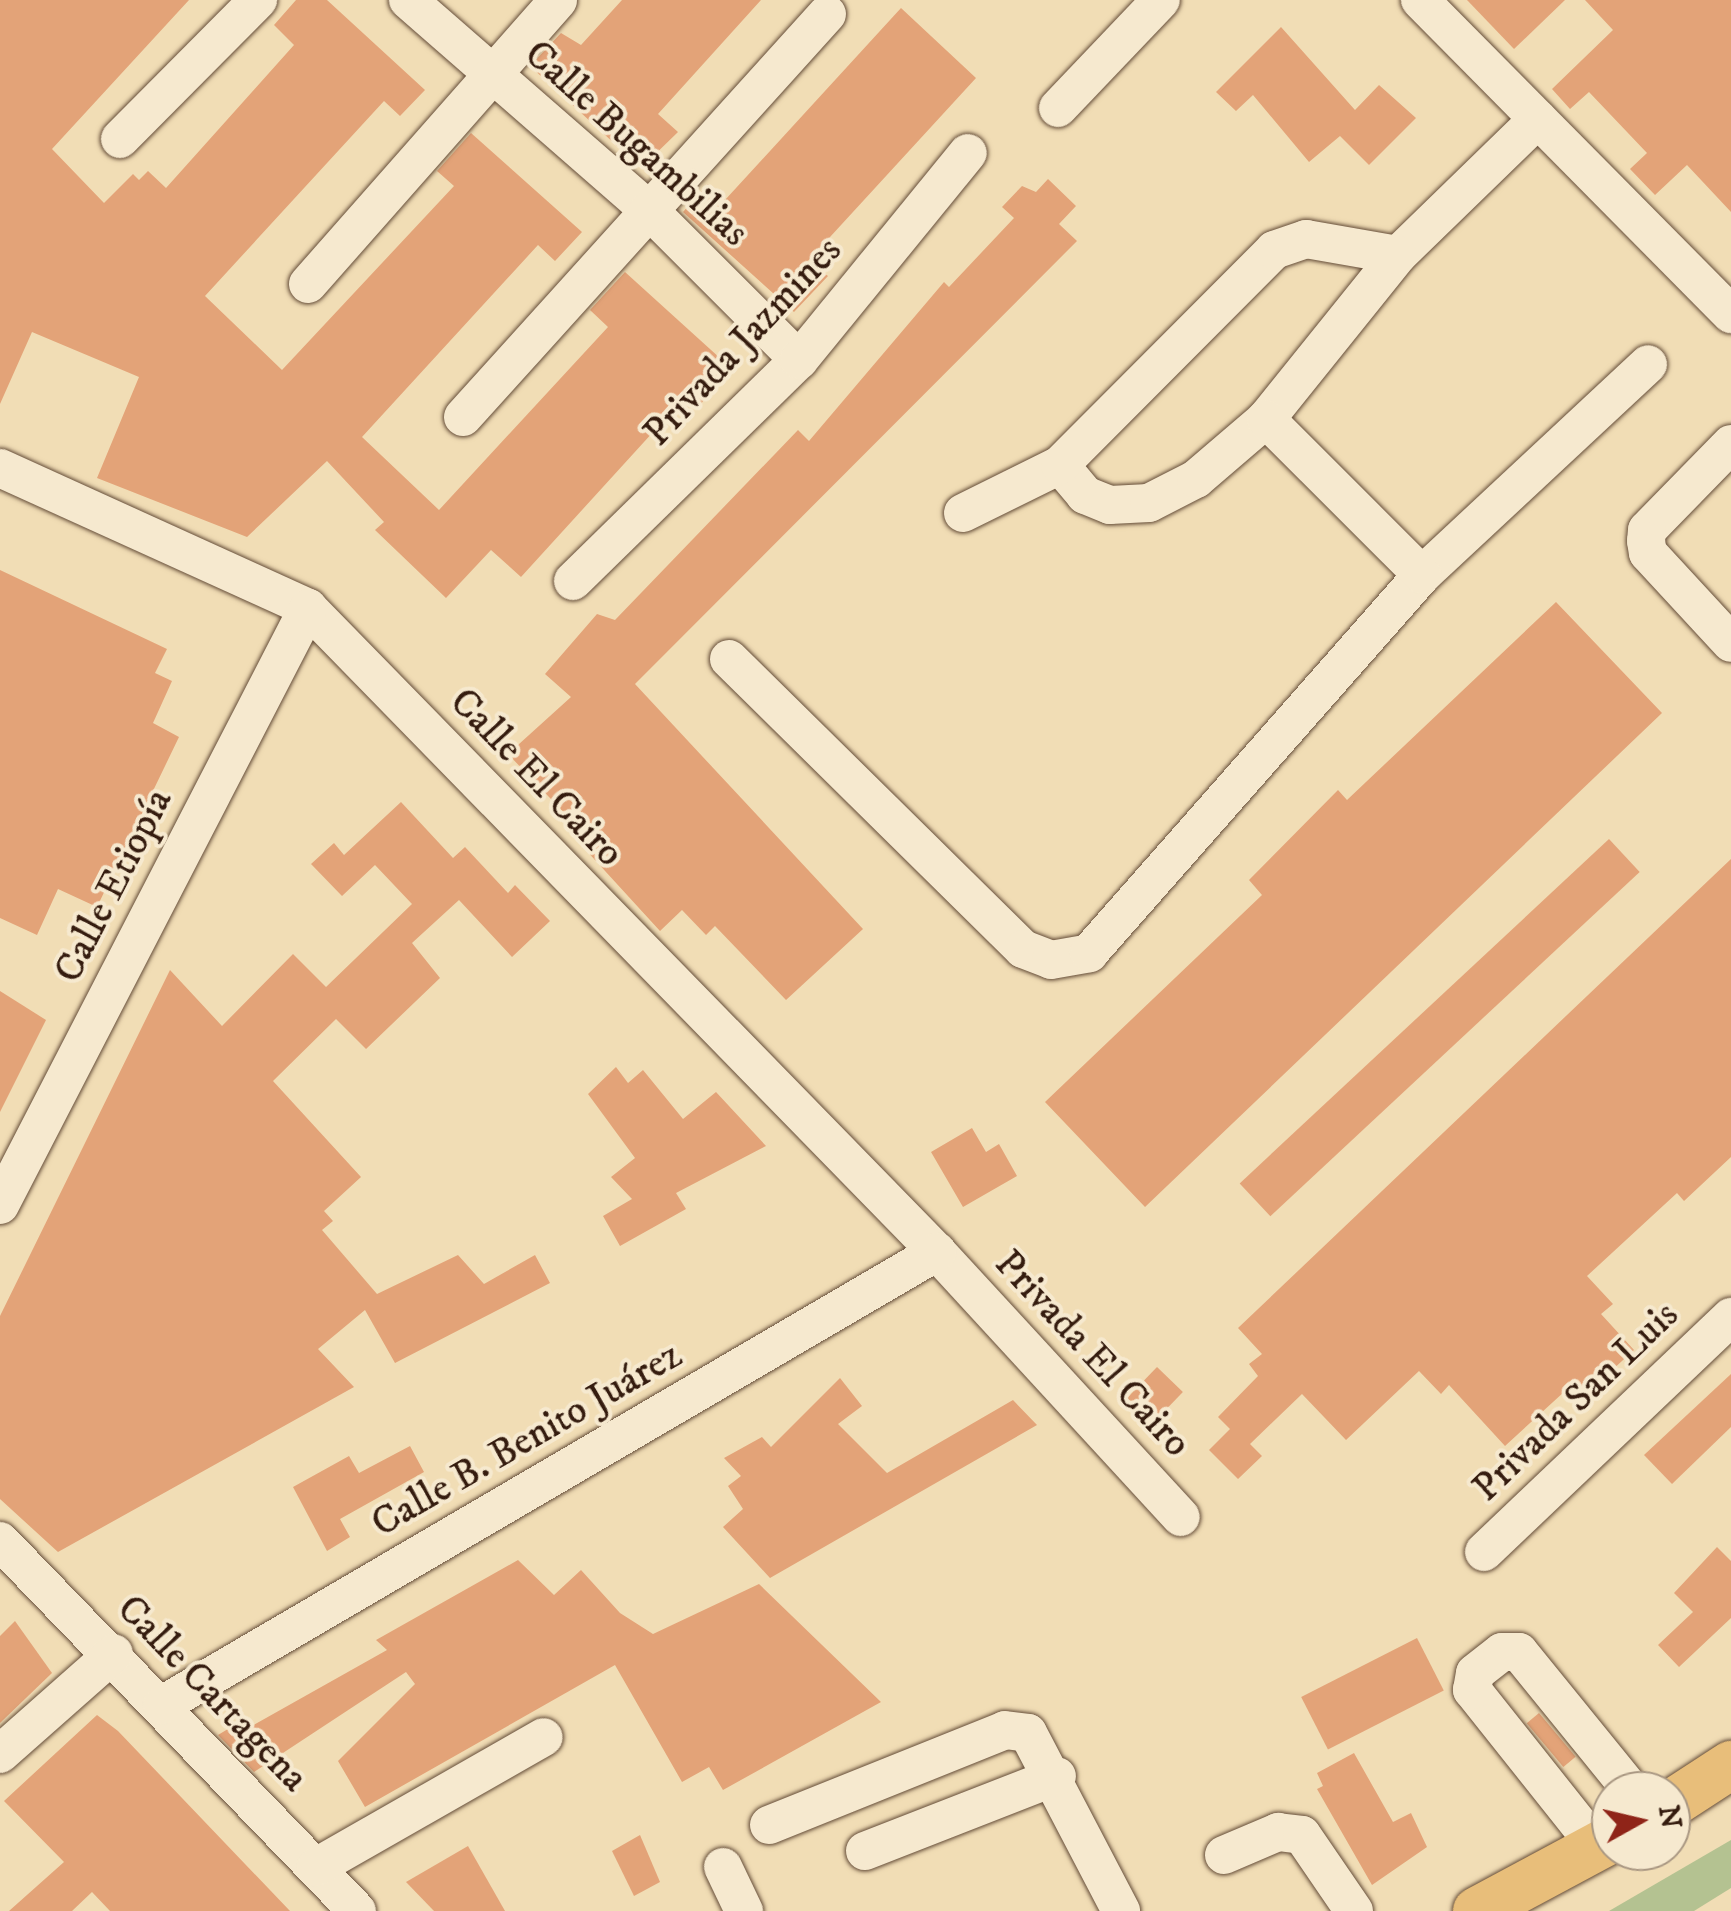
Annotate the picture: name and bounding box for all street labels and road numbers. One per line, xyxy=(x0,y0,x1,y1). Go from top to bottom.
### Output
street label: Calle Bugambilias xyxy=(514,31,758,257)
street label: Privada Jazmines xyxy=(634,227,852,457)
street label: Calle El Cairo xyxy=(439,679,633,877)
street label: Calle Etiopía xyxy=(45,781,183,991)
street label: Privada El Cairo xyxy=(984,1240,1200,1468)
street label: Privada San Luis xyxy=(1463,1292,1689,1512)
street label: Calle B. Benito Juárez xyxy=(363,1332,691,1548)
street label: Calle Cartagena xyxy=(106,1586,318,1802)

